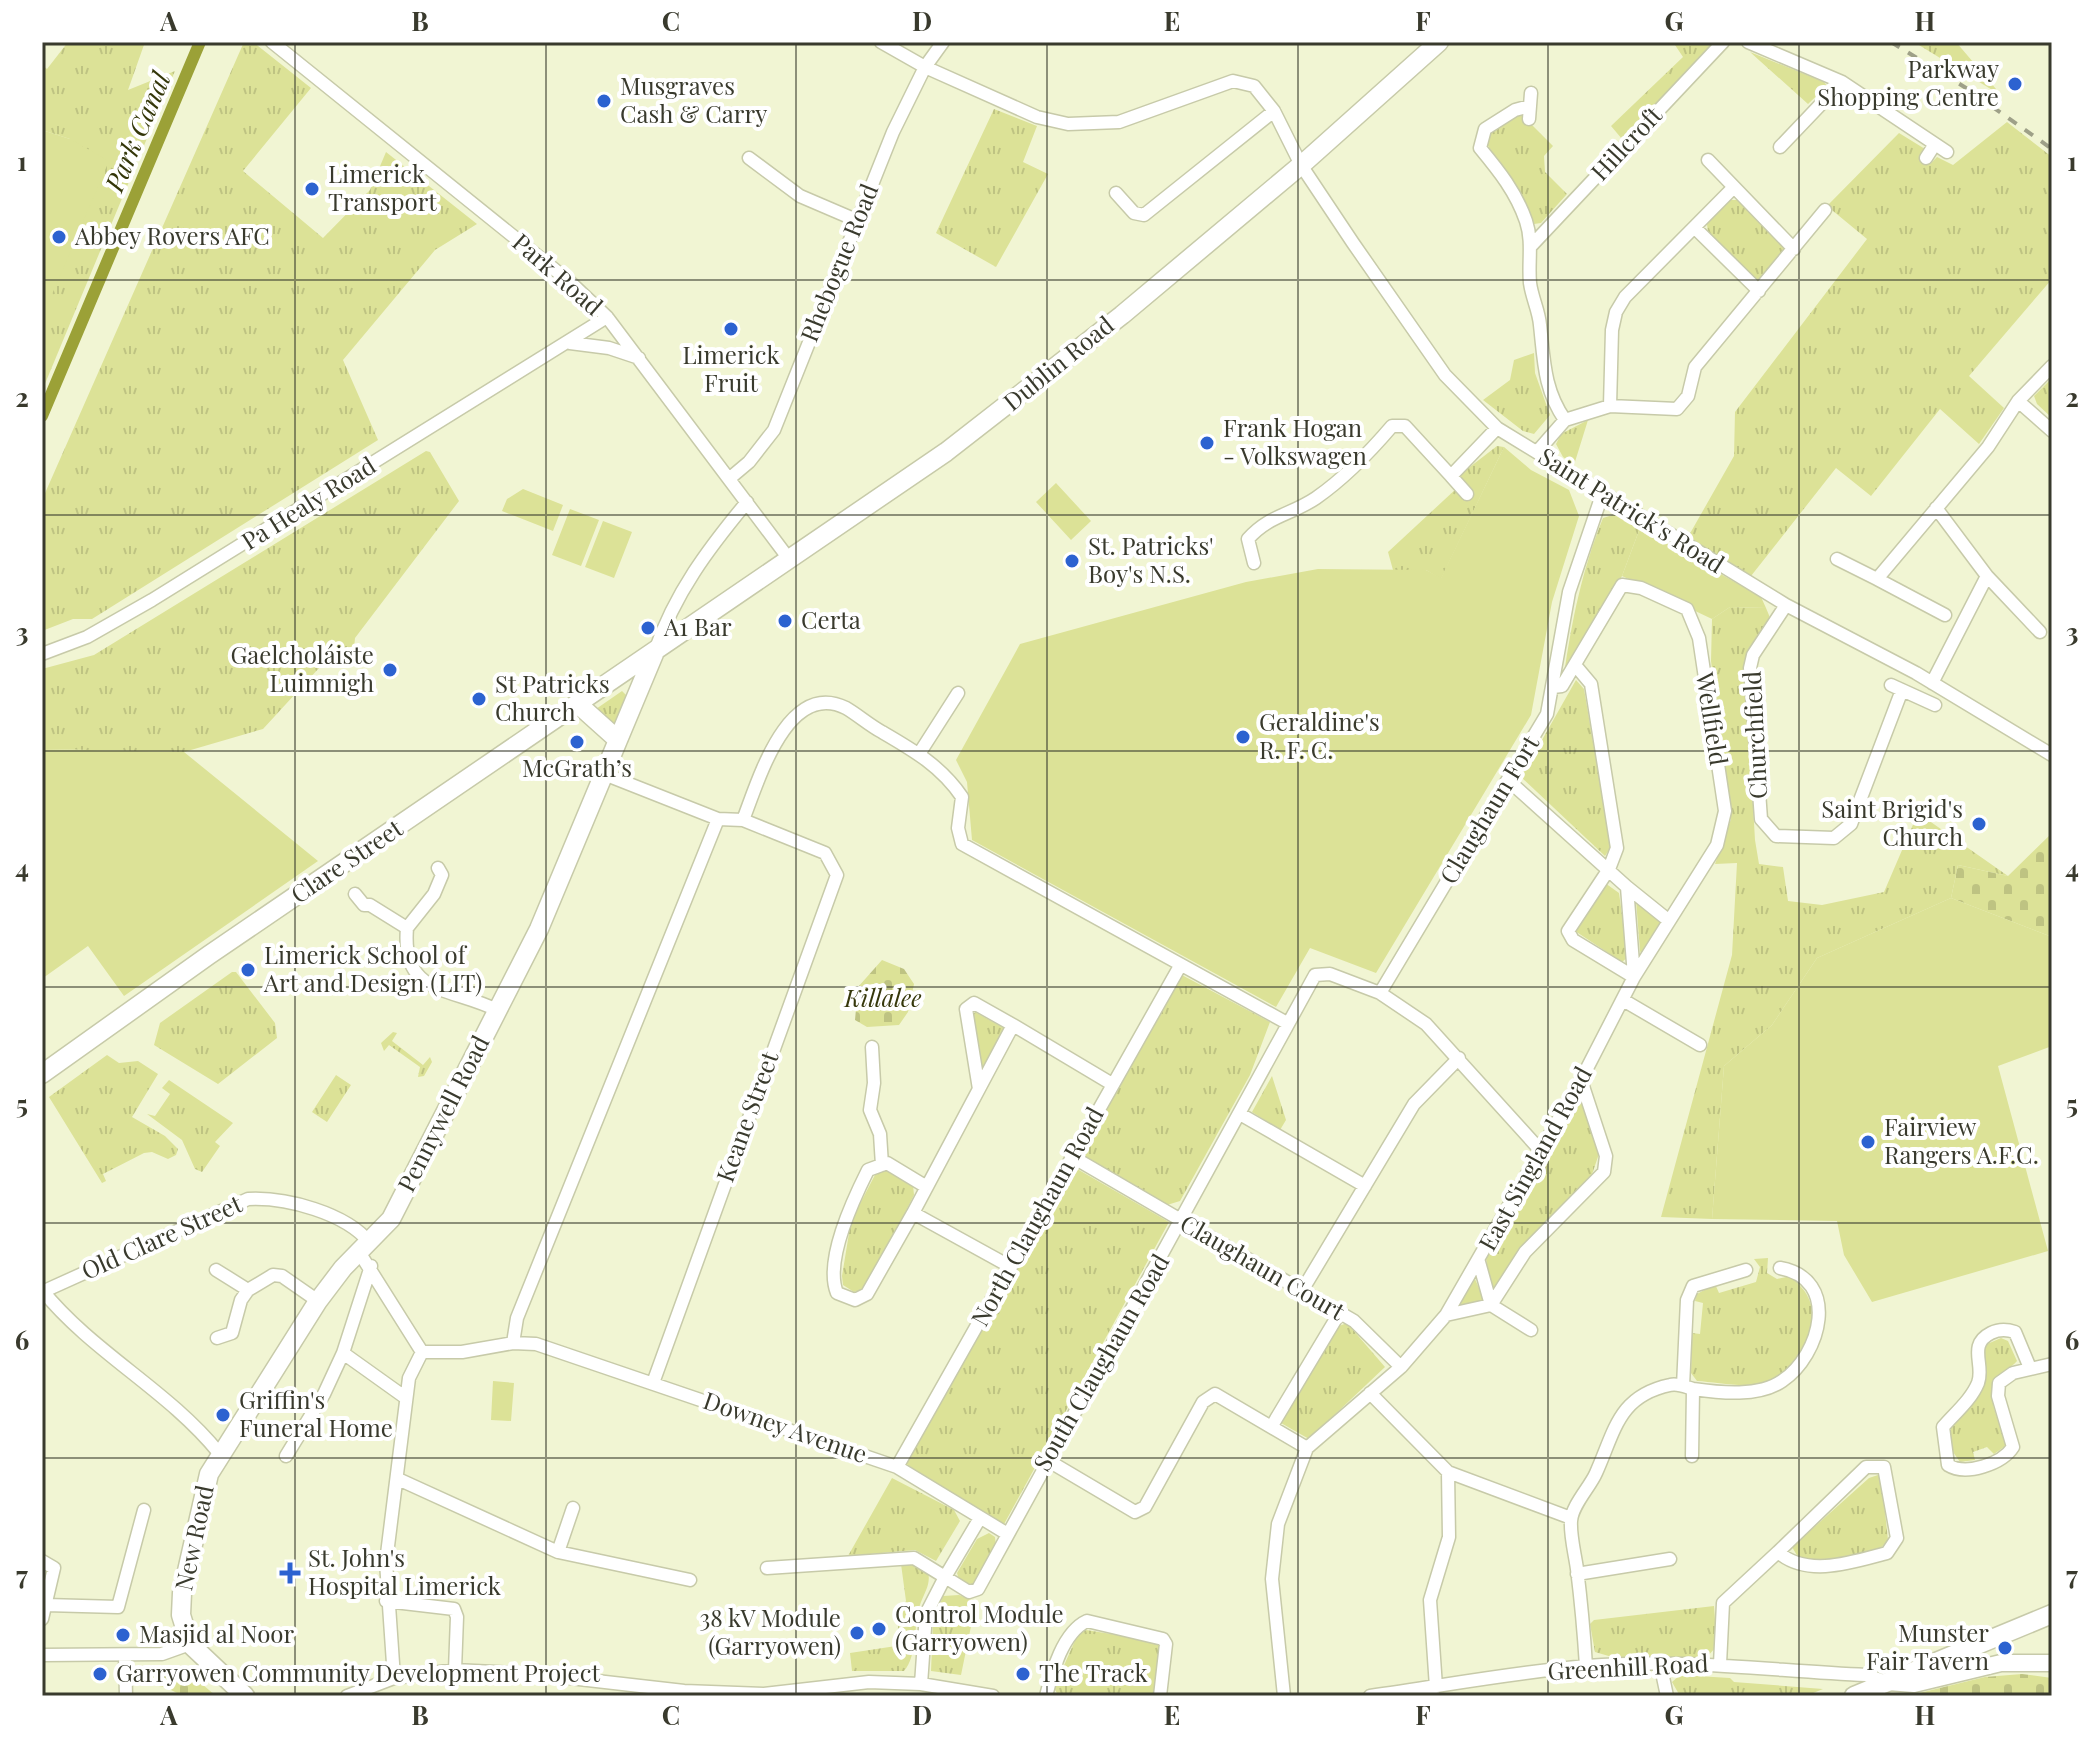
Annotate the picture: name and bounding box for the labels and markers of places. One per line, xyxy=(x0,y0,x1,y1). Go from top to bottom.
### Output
place label: Parkway Shopping Centre xyxy=(1817,52,1999,112)
place label: Musgraves Cash & Carry xyxy=(620,69,767,129)
marker: Parkway Shopping Centre xyxy=(2006,75,2024,93)
marker: Musgraves Cash & Carry xyxy=(595,92,613,110)
place label: Limerick Transport xyxy=(328,157,437,217)
marker: Limerick Transport xyxy=(303,180,321,198)
place label: Abbey Rovers AFC xyxy=(74,219,270,251)
marker: Abbey Rovers AFC xyxy=(50,228,68,246)
marker: Limerick Fruit xyxy=(722,320,740,338)
place label: Limerick Fruit xyxy=(682,338,780,398)
place label: Frank Hogan - Volkswagen xyxy=(1223,411,1367,471)
marker: Frank Hogan - Volkswagen xyxy=(1198,434,1216,452)
place label: St. Patricks' Boy's N.S. xyxy=(1088,529,1214,589)
marker: St. Patricks' Boy's N.S. xyxy=(1063,552,1081,570)
place label: Certa xyxy=(801,603,861,635)
place label: A1 Bar xyxy=(663,610,732,642)
marker: Certa xyxy=(776,612,794,630)
marker: A1 Bar xyxy=(639,619,657,637)
place label: Gaelcholáiste Luimnigh xyxy=(231,638,374,698)
marker: Gaelcholáiste Luimnigh xyxy=(381,661,399,679)
place label: St Patricks Church xyxy=(495,667,610,727)
marker: St Patricks Church xyxy=(470,690,488,708)
place label: Geraldine's R. F. C. xyxy=(1259,705,1380,765)
marker: Geraldine's R. F. C. xyxy=(1234,728,1252,746)
marker: McGrath’s xyxy=(568,733,586,751)
place label: McGrath’s xyxy=(522,751,632,783)
place label: Saint Brigid's Church xyxy=(1821,792,1963,852)
marker: Saint Brigid's Church xyxy=(1970,815,1988,833)
place label: Limerick School of Art and Design (LIT) xyxy=(263,938,482,998)
marker: Limerick School of Art and Design (LIT) xyxy=(239,961,257,979)
place label: Fairview Rangers A.F.C. xyxy=(1884,1110,2039,1170)
marker: Fairview Rangers A.F.C. xyxy=(1859,1133,1877,1151)
place label: Griffin's Funeral Home xyxy=(239,1383,393,1443)
marker: Griffin's Funeral Home xyxy=(214,1406,232,1424)
place label: St. John's Hospital Limerick xyxy=(308,1541,502,1601)
marker: St. John's Hospital Limerick xyxy=(279,1562,301,1584)
place label: Control Module (Garryowen) xyxy=(895,1597,1064,1657)
place label: 38 kV Module (Garryowen) xyxy=(699,1601,841,1661)
place label: Munster Fair Tavern xyxy=(1866,1616,1989,1676)
place label: Masjid al Noor xyxy=(139,1617,294,1649)
marker: Control Module (Garryowen) xyxy=(870,1620,888,1638)
marker: 38 kV Module (Garryowen) xyxy=(848,1624,866,1642)
marker: Masjid al Noor xyxy=(114,1626,132,1644)
marker: Munster Fair Tavern xyxy=(1996,1639,2014,1657)
place label: Garryowen Community Development Project xyxy=(116,1656,600,1688)
place label: The Track xyxy=(1039,1656,1149,1688)
marker: Garryowen Community Development Project xyxy=(91,1665,109,1683)
marker: The Track xyxy=(1014,1665,1032,1683)

